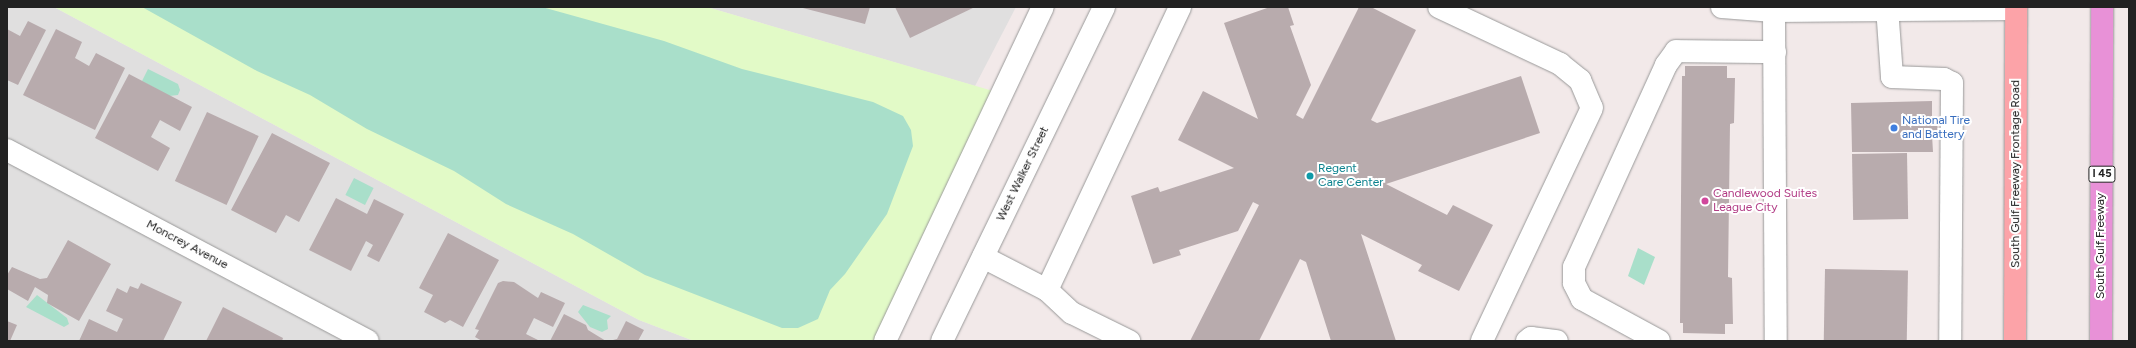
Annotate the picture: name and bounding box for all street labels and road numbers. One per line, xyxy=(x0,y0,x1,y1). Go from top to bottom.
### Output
street label: South Gulf Freeway Frontage Road xyxy=(2009,80,2023,268)
street label: West Walker Street xyxy=(994,124,1052,224)
road number: I 45 xyxy=(2088,165,2116,183)
street label: South Gulf Freeway xyxy=(2094,193,2108,299)
street label: Moncrey Avenue xyxy=(144,217,230,273)

